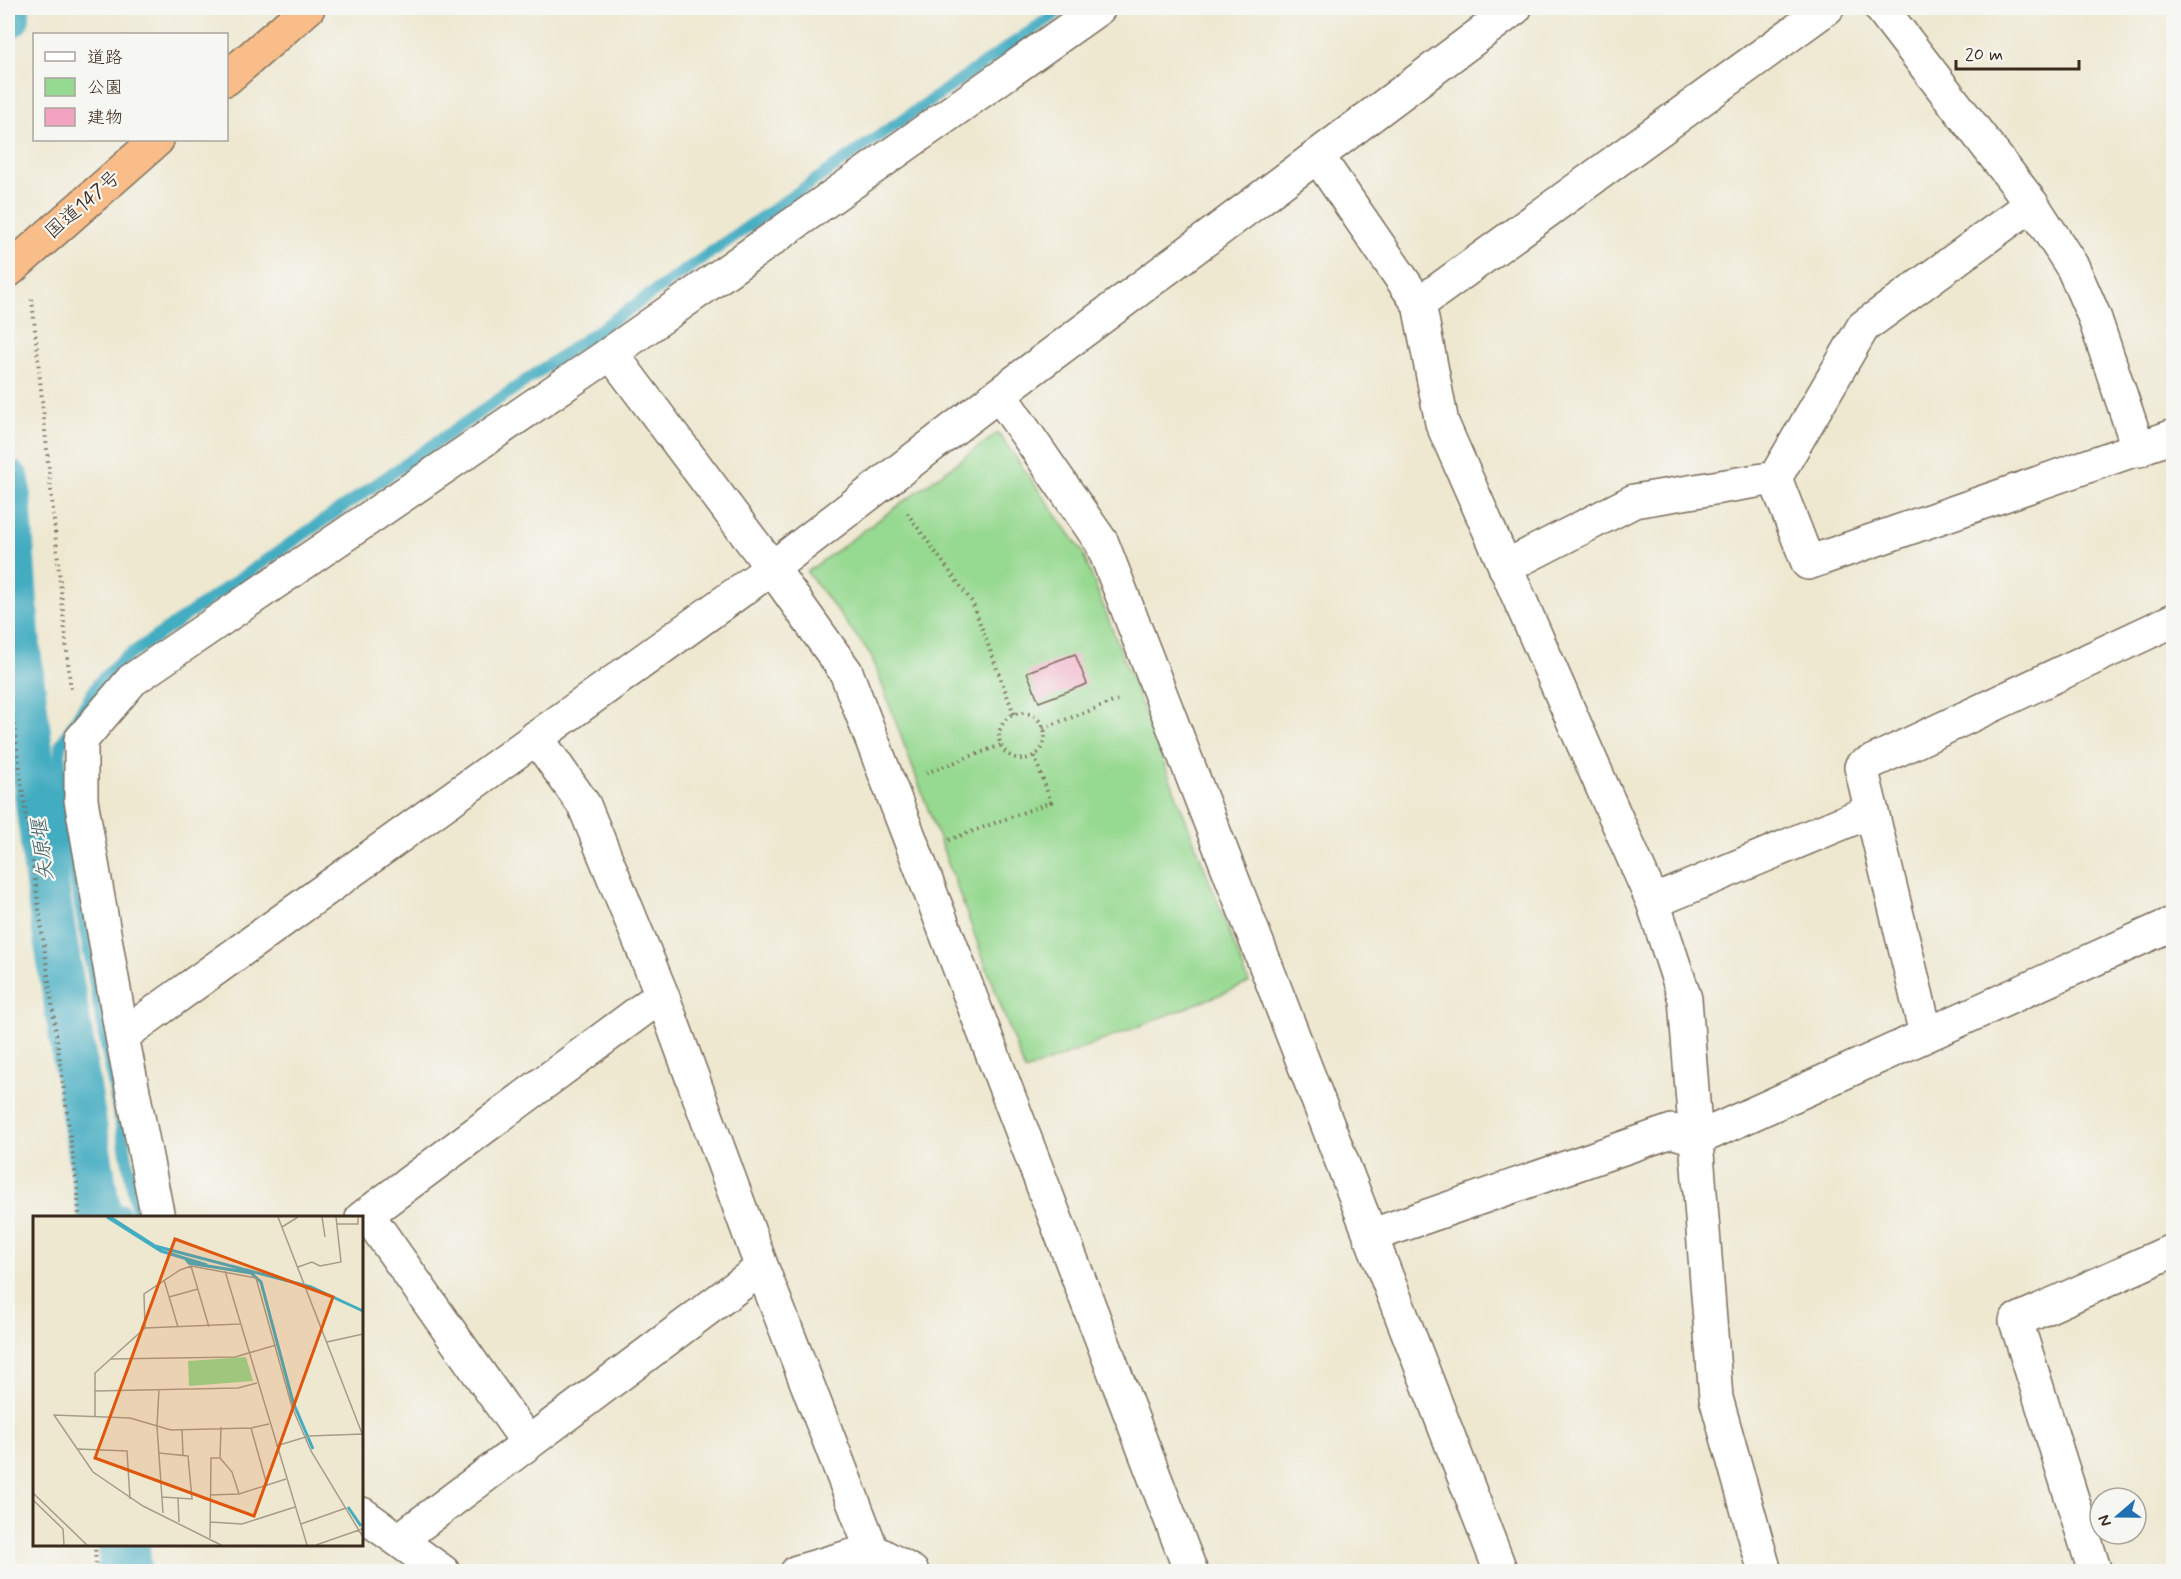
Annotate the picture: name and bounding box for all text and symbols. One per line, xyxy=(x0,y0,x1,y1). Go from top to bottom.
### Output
legend xyxy=(33,33,228,141)
scale bar xyxy=(1956,33,2079,71)
text: 20 m xyxy=(1965,43,2003,67)
text: 道路 xyxy=(87,46,123,70)
text: 公園 xyxy=(87,76,123,100)
text: 建物 xyxy=(87,106,123,130)
street label: 国道147号 xyxy=(39,165,127,245)
water label: 矢原堰 xyxy=(25,815,61,883)
inset map xyxy=(33,1216,363,1546)
north arrow xyxy=(2088,1486,2148,1546)
text: N xyxy=(2094,1512,2117,1529)

